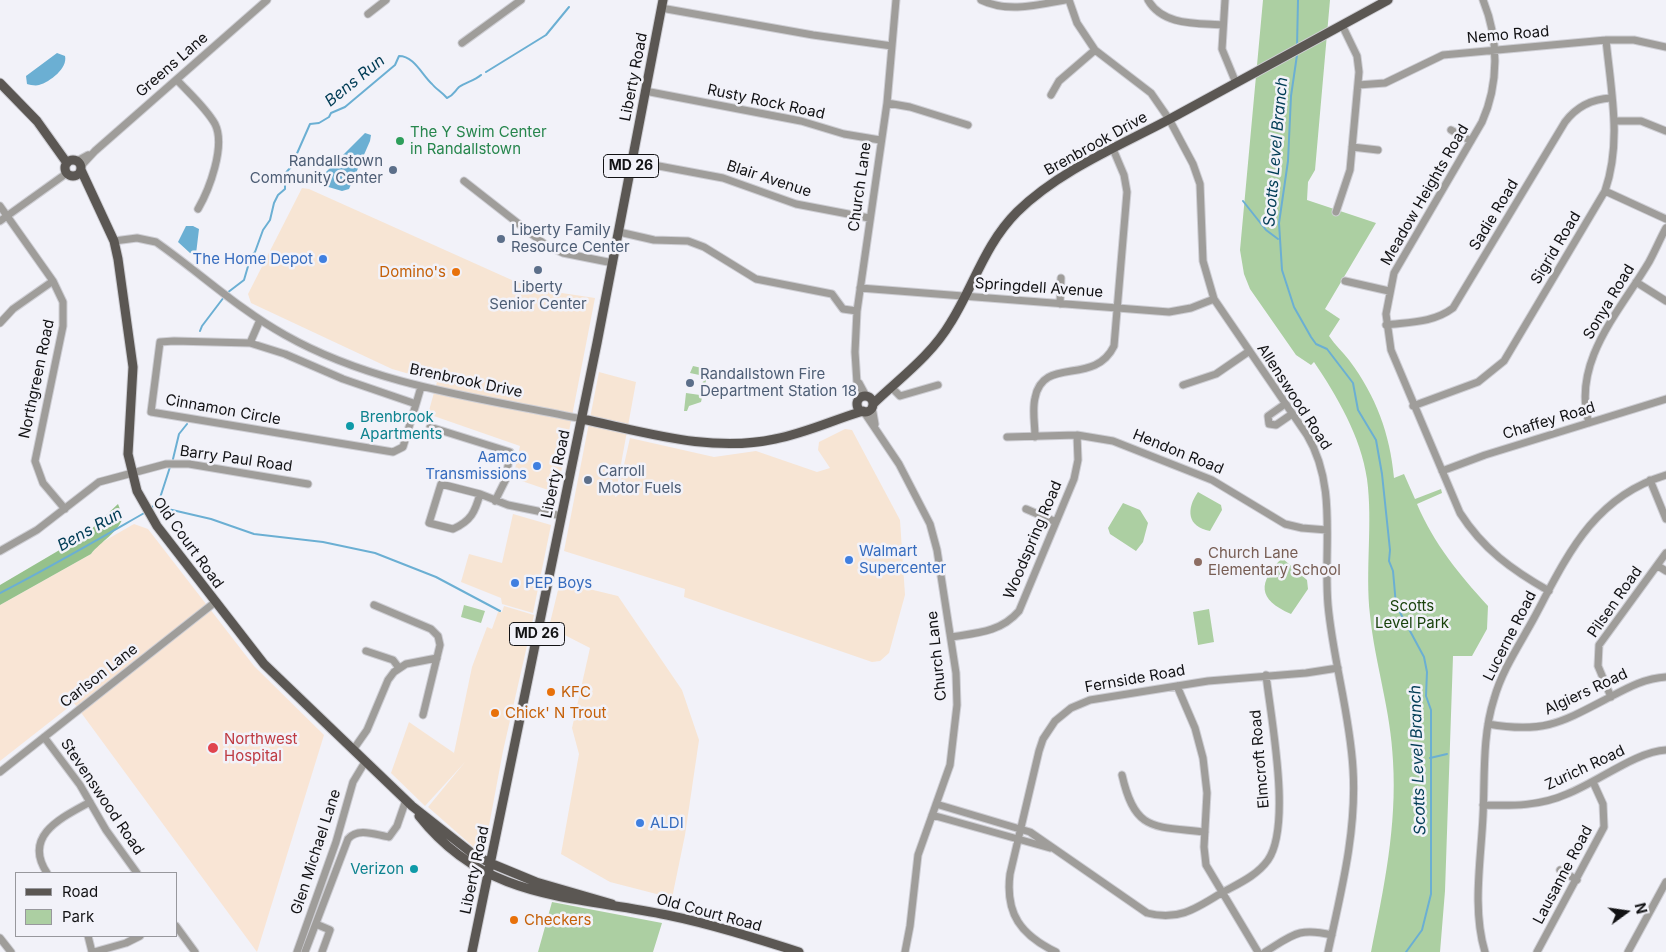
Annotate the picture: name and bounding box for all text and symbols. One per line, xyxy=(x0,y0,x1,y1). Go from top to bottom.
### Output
street label: Nemo Road xyxy=(1466,22,1550,48)
street label: Greens Lane xyxy=(132,29,212,101)
street label: Liberty Road xyxy=(617,31,651,123)
water label: Bens Run xyxy=(321,51,389,111)
water label: Scotts Level Branch xyxy=(1260,76,1292,228)
street label: Rusty Rock Road xyxy=(705,81,827,123)
street label: Brenbrook Drive xyxy=(1041,108,1151,180)
street label: Meadow Heights Road xyxy=(1377,121,1473,269)
place label: The Y Swim Center in Randallstown xyxy=(410,123,547,158)
marker: The Y Swim Center in Randallstown xyxy=(394,135,406,147)
street label: Church Lane xyxy=(845,141,875,233)
place label: Randallstown Community Center xyxy=(250,152,383,187)
road number: MD 26 xyxy=(604,154,658,178)
street label: Blair Avenue xyxy=(724,157,814,201)
marker: Randallstown Community Center xyxy=(387,164,399,176)
street label: Sadie Road xyxy=(1466,176,1522,254)
street label: Sigrid Road xyxy=(1527,208,1585,288)
place label: Liberty Family Resource Center xyxy=(511,221,630,256)
marker: Liberty Family Resource Center xyxy=(495,233,507,245)
place label: The Home Depot xyxy=(193,250,313,268)
marker: The Home Depot xyxy=(317,253,329,265)
street label: Sonya Road xyxy=(1580,261,1638,343)
place label: Domino's xyxy=(379,263,446,281)
marker: Liberty Senior Center xyxy=(532,264,544,276)
marker: Domino's xyxy=(450,266,462,278)
street label: Springdell Avenue xyxy=(974,275,1104,301)
place label: Liberty Senior Center xyxy=(489,278,587,313)
street label: Northgreen Road xyxy=(16,318,58,440)
street label: Allenswood Road xyxy=(1253,341,1335,453)
street label: Brenbrook Drive xyxy=(408,360,524,402)
place label: Randallstown Fire Department Station 18 xyxy=(700,365,857,400)
marker: Randallstown Fire Department Station 18 xyxy=(684,377,696,389)
street label: Cinnamon Circle xyxy=(164,391,282,429)
street label: Chaffey Road xyxy=(1501,398,1597,444)
place label: Brenbrook Apartments xyxy=(360,408,442,443)
marker: Brenbrook Apartments xyxy=(344,420,356,432)
street label: Hendon Road xyxy=(1130,426,1226,478)
street label: Liberty Road xyxy=(538,428,574,520)
street label: Barry Paul Road xyxy=(179,442,293,476)
place label: Aamco Transmissions xyxy=(425,448,527,483)
marker: Aamco Transmissions xyxy=(531,460,543,472)
place label: Carroll Motor Fuels xyxy=(598,462,682,497)
marker: Carroll Motor Fuels xyxy=(582,474,594,486)
street label: Woodspring Road xyxy=(1000,478,1066,602)
street label: Old Court Road xyxy=(149,494,227,592)
water label: Bens Run xyxy=(54,504,126,556)
place label: Walmart Supercenter xyxy=(859,542,946,577)
place label: Church Lane Elementary School xyxy=(1208,544,1341,579)
marker: Walmart Supercenter xyxy=(843,554,855,566)
marker: Church Lane Elementary School xyxy=(1192,556,1204,568)
street label: Pilsen Road xyxy=(1584,563,1646,641)
place label: PEP Boys xyxy=(525,574,592,592)
marker: PEP Boys xyxy=(509,577,521,589)
street label: Lucerne Road xyxy=(1480,588,1540,684)
park label: Scotts Level Park xyxy=(1375,597,1449,632)
street label: Church Lane xyxy=(923,610,951,702)
road number: MD 26 xyxy=(510,622,564,646)
street label: Carlson Lane xyxy=(57,640,141,712)
street label: Fernside Road xyxy=(1083,661,1187,697)
street label: Algiers Road xyxy=(1542,665,1630,719)
place label: KFC xyxy=(561,683,591,701)
water label: Scotts Level Branch xyxy=(1406,685,1430,835)
marker: KFC xyxy=(545,686,557,698)
place label: Chick' N Trout xyxy=(505,704,606,722)
marker: Chick' N Trout xyxy=(489,707,501,719)
street label: Elmcroft Road xyxy=(1247,709,1273,809)
place label: Northwest Hospital xyxy=(224,730,298,765)
street label: Stevenswood Road xyxy=(56,736,148,858)
marker: Northwest Hospital xyxy=(206,741,220,755)
street label: Zurich Road xyxy=(1542,742,1628,794)
street label: Glen Michael Lane xyxy=(287,787,345,917)
place label: ALDI xyxy=(650,814,684,832)
marker: ALDI xyxy=(634,817,646,829)
street label: Lausanne Road xyxy=(1529,823,1597,927)
street label: Liberty Road xyxy=(457,824,493,916)
place label: Verizon xyxy=(350,860,404,878)
marker: Verizon xyxy=(408,863,420,875)
legend xyxy=(15,872,178,937)
text: Road xyxy=(62,882,98,901)
north arrow xyxy=(1601,887,1651,937)
street label: Old Court Road xyxy=(654,890,764,936)
text: N xyxy=(1631,901,1651,915)
text: Park xyxy=(62,907,94,926)
place label: Checkers xyxy=(524,911,591,929)
marker: Checkers xyxy=(508,914,520,926)

